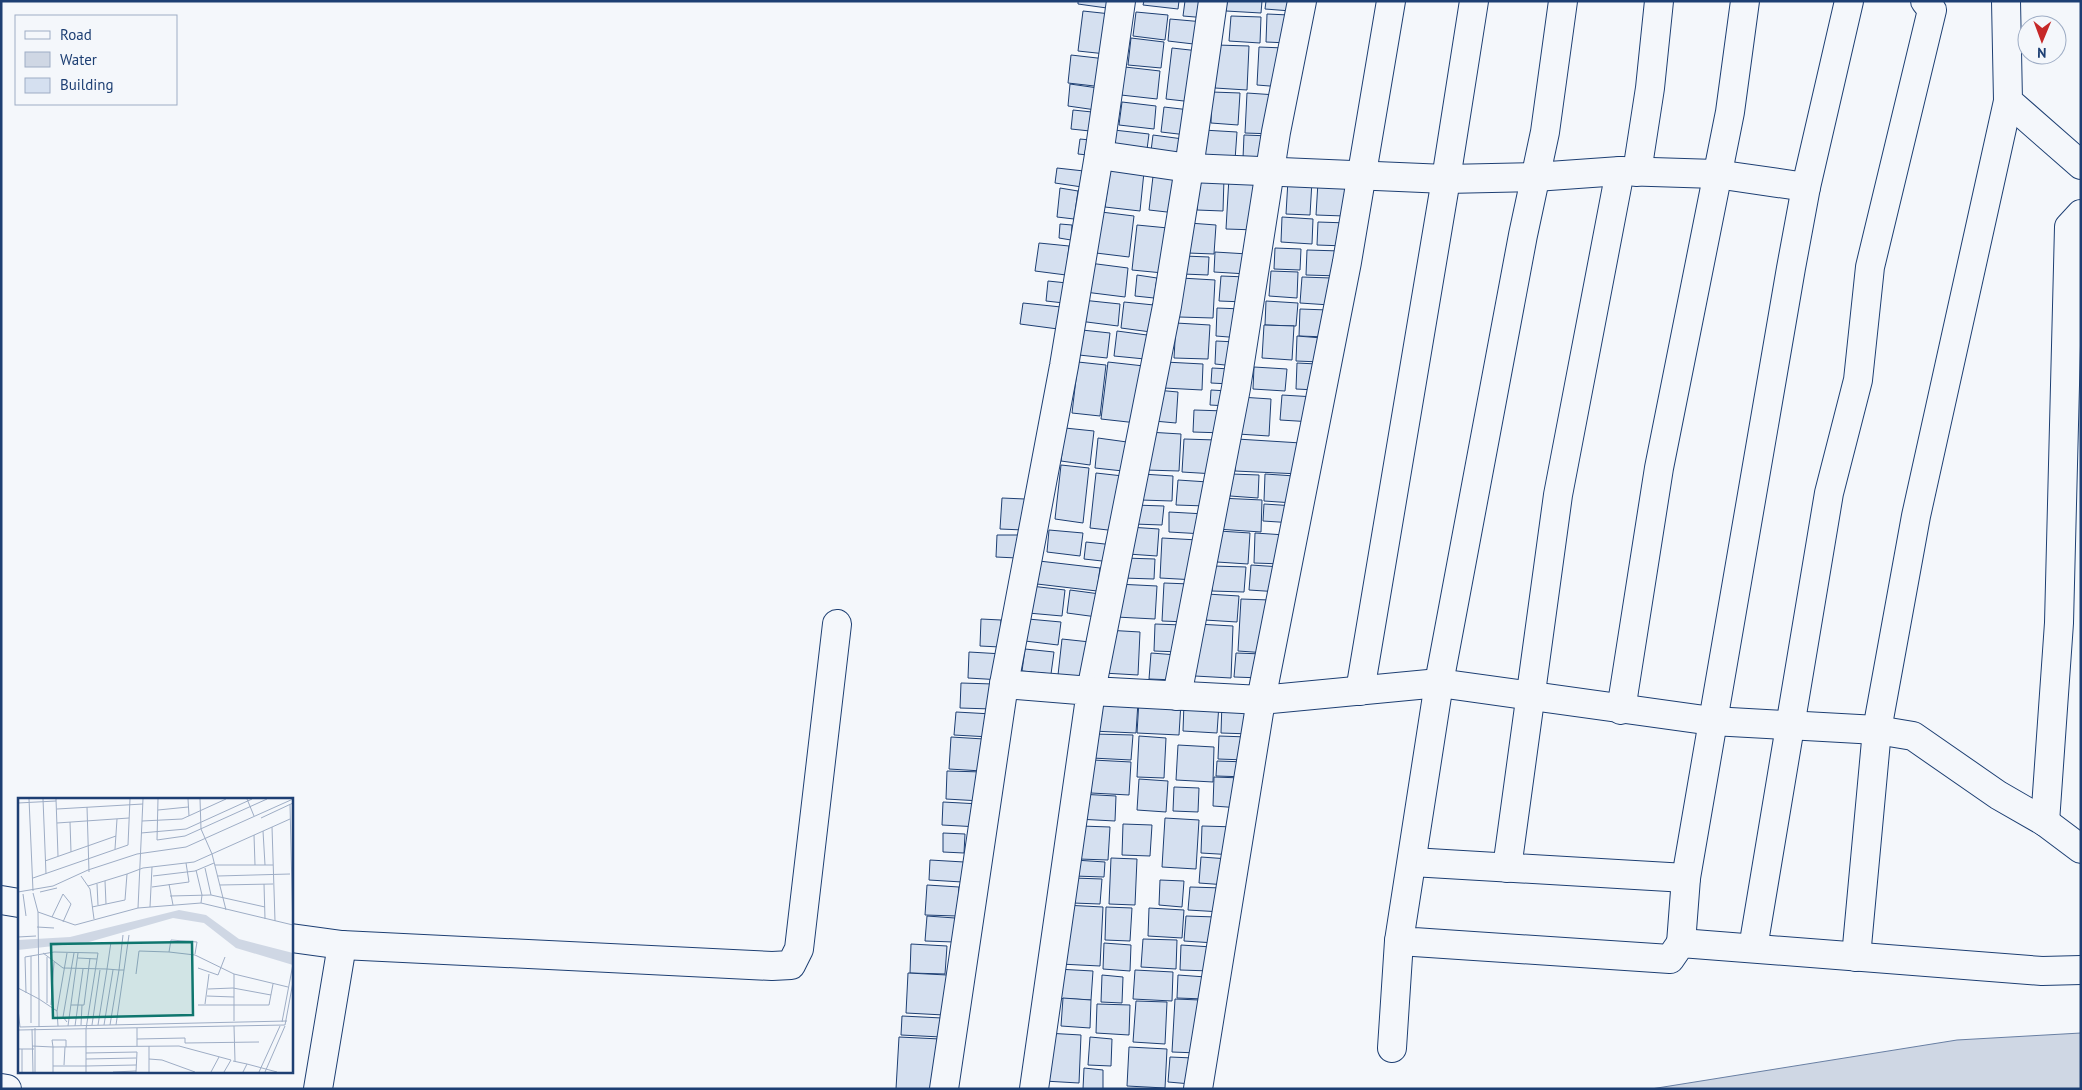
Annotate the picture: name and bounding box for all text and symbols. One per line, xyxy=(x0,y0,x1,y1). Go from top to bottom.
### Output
legend xyxy=(15,15,178,105)
north arrow xyxy=(2017,15,2067,65)
text: Road xyxy=(60,25,92,44)
text: N xyxy=(2037,44,2047,62)
text: Water xyxy=(60,50,97,69)
text: Building xyxy=(60,75,114,94)
inset map xyxy=(18,798,292,1072)

